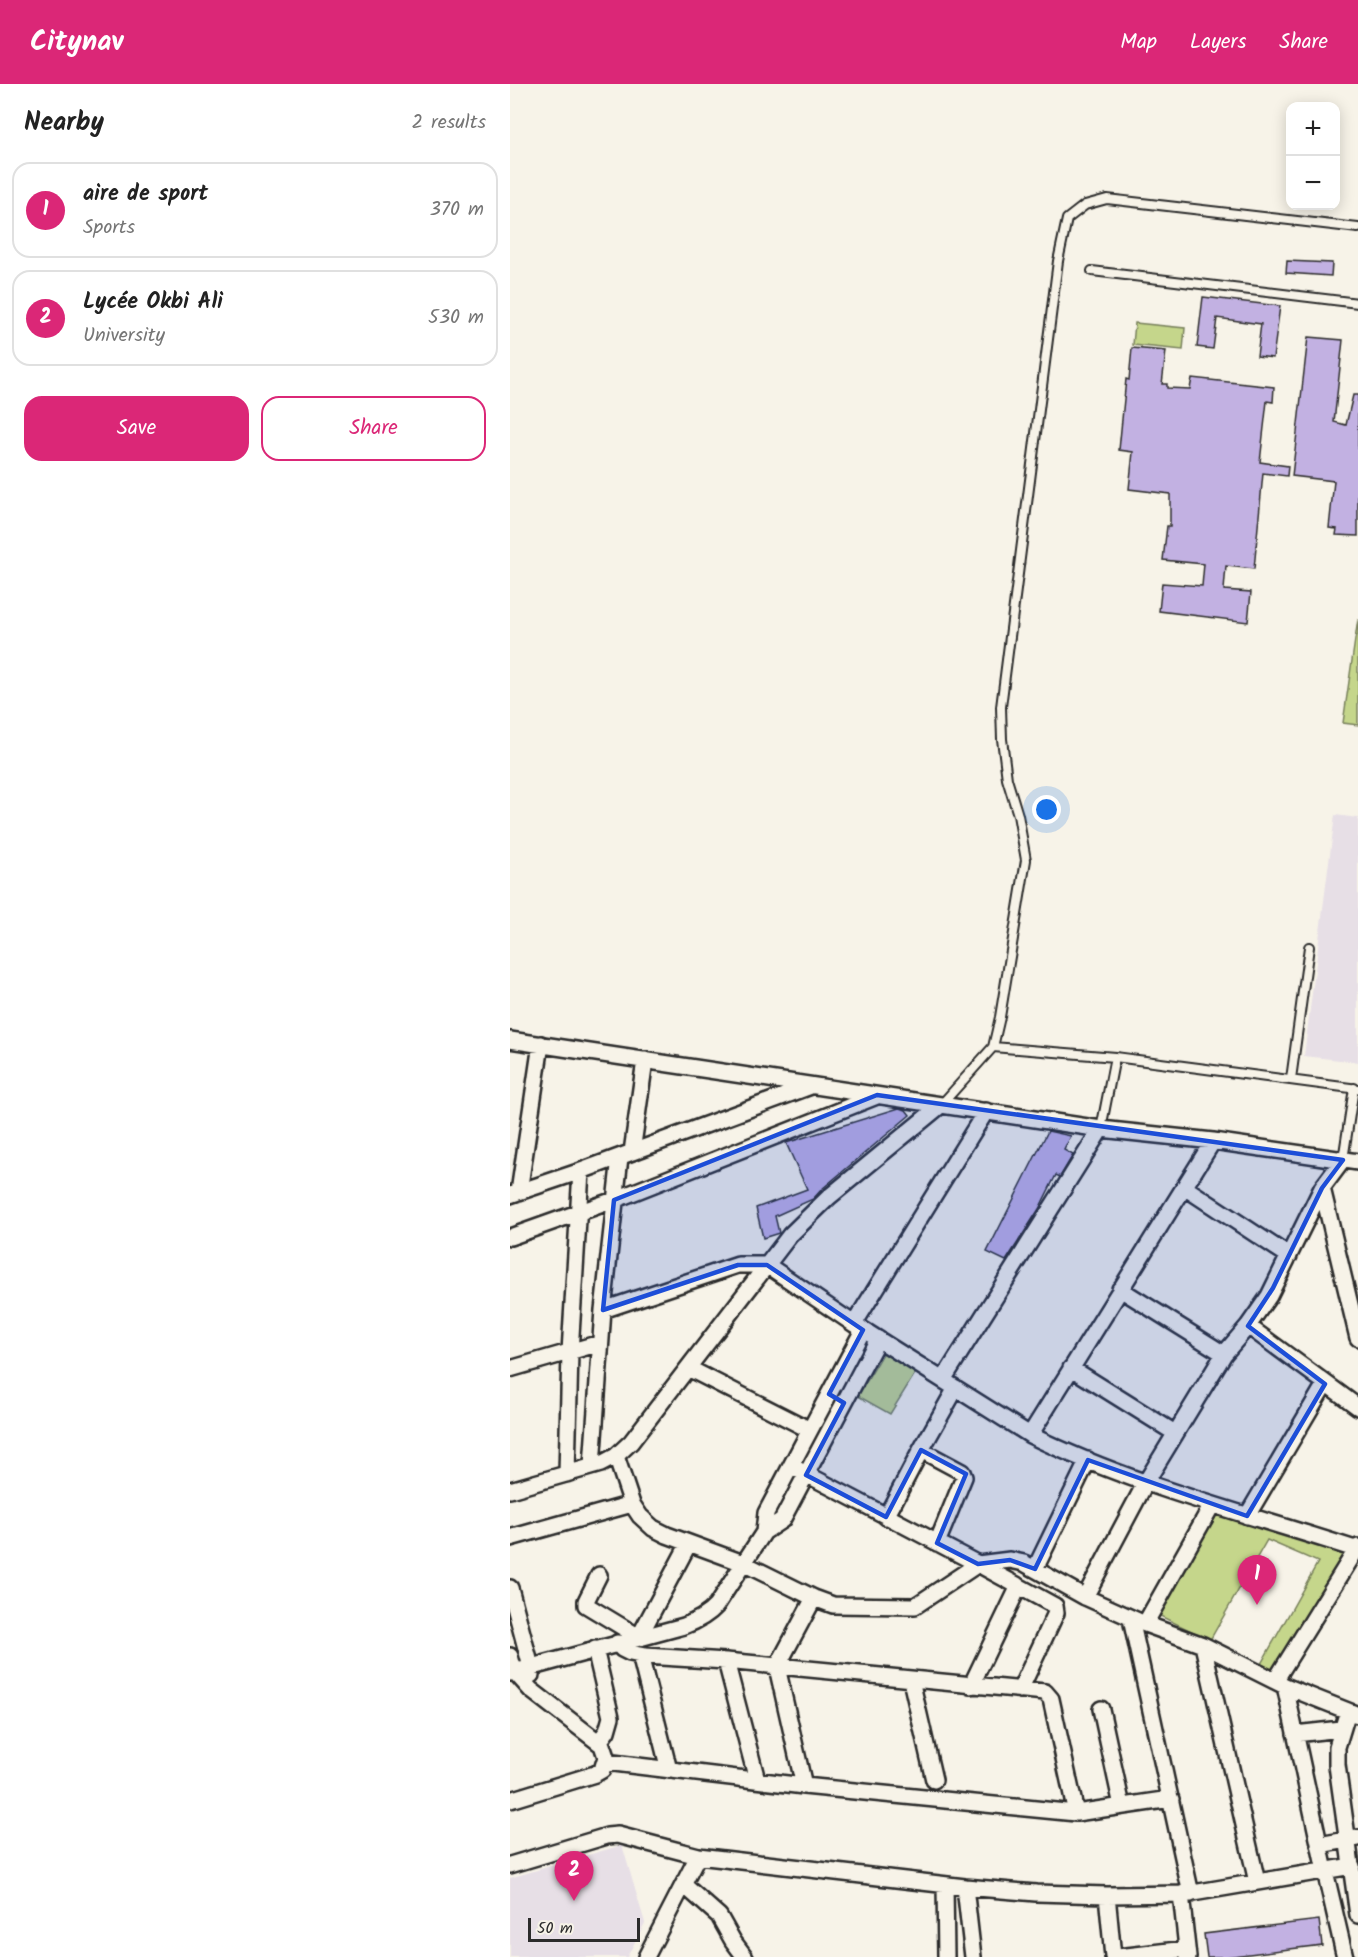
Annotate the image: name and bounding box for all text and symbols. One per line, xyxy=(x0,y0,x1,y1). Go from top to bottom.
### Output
text: Citynav xyxy=(30,20,123,65)
text: Map xyxy=(1120,26,1157,59)
text: Layers xyxy=(1190,26,1246,59)
text: Share xyxy=(1279,26,1328,59)
text: Nearby xyxy=(24,102,104,144)
map controls xyxy=(1286,102,1340,210)
button: + xyxy=(1286,102,1340,156)
text: 2 results xyxy=(411,107,486,139)
button: − xyxy=(1286,156,1340,210)
text: aire de sport xyxy=(83,177,208,212)
text: 1 xyxy=(42,194,49,226)
text: 370 m xyxy=(429,194,484,226)
text: Sports xyxy=(83,212,135,244)
text: Lycée Okbi Ali xyxy=(83,285,223,320)
text: 2 xyxy=(40,302,51,334)
text: 530 m xyxy=(428,302,484,334)
text: University xyxy=(83,320,165,352)
button: Save xyxy=(24,396,249,461)
button: Share xyxy=(261,396,486,461)
your location xyxy=(1032,795,1061,824)
pin: 1 xyxy=(1238,1556,1276,1605)
pin: 2 xyxy=(554,1852,594,1901)
scale bar xyxy=(528,1915,640,1942)
text: 50 m xyxy=(537,1916,573,1941)

